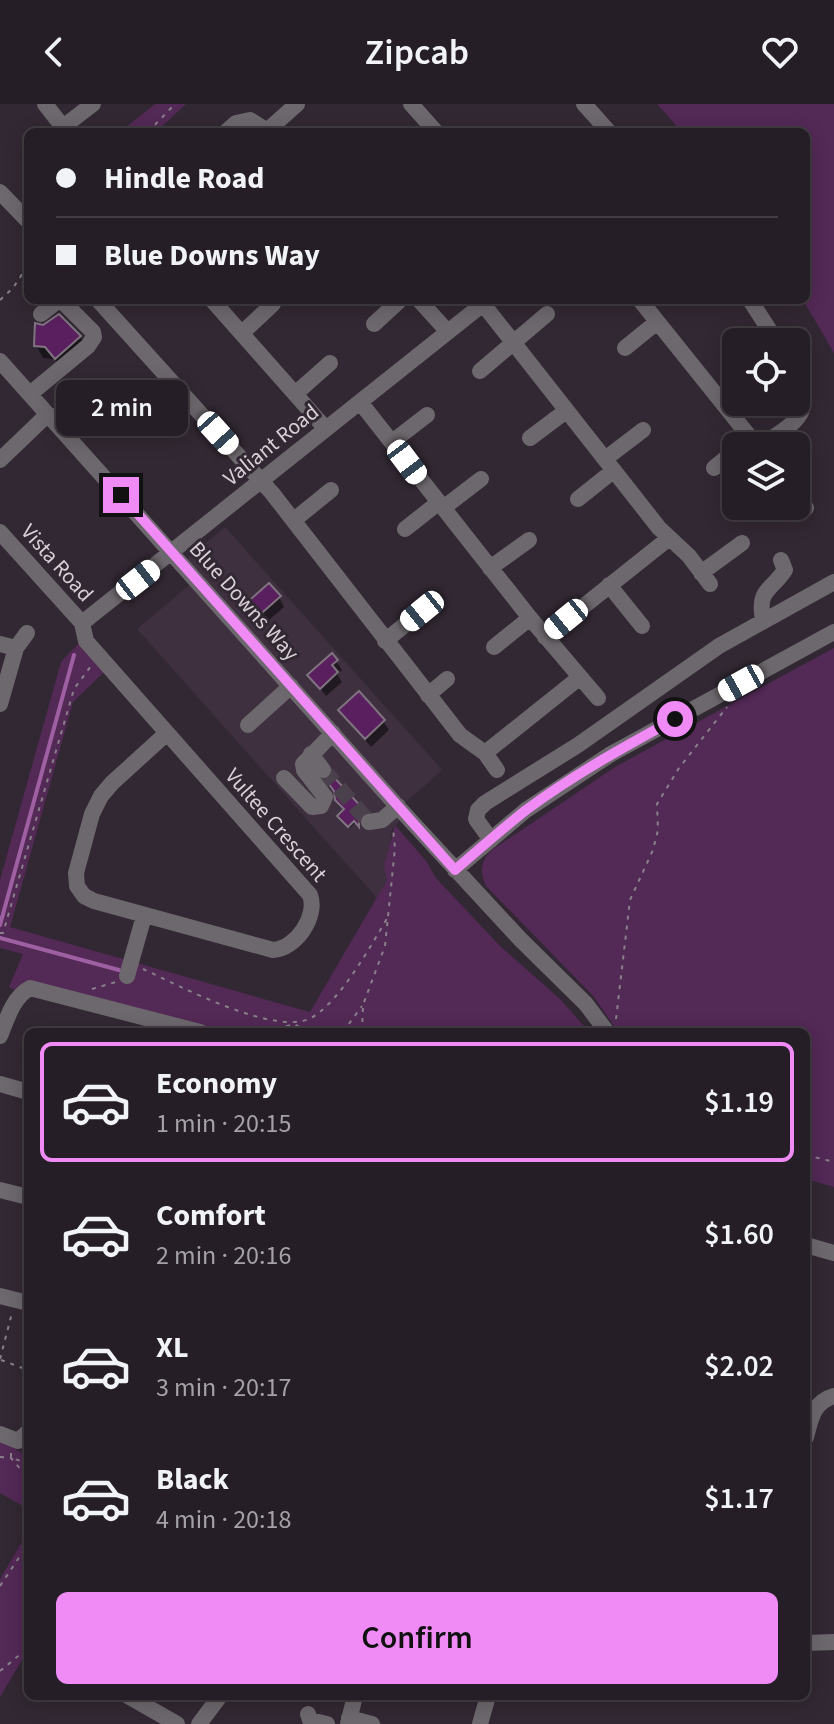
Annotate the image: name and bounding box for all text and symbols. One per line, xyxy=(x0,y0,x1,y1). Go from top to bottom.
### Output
text: Zipcab xyxy=(365,27,469,78)
icon: back xyxy=(32,30,76,74)
icon: heart xyxy=(758,30,802,74)
text: Hindle Road xyxy=(104,157,264,200)
text: Blue Downs Way xyxy=(104,234,320,277)
map controls xyxy=(722,328,810,520)
button: locate xyxy=(722,328,810,416)
callout: 2 min xyxy=(55,379,187,435)
text: 2 min xyxy=(91,389,153,426)
street label: Valiant Road xyxy=(216,396,326,494)
car xyxy=(193,407,243,459)
button: layers xyxy=(722,432,810,520)
car xyxy=(383,436,431,488)
route end xyxy=(103,477,139,513)
street label: Vista Road xyxy=(13,517,101,609)
street label: Blue Downs Way xyxy=(182,534,307,668)
car xyxy=(112,556,164,604)
car xyxy=(396,587,448,635)
car xyxy=(540,595,592,643)
car xyxy=(714,661,768,705)
route start xyxy=(657,701,693,737)
street label: Vultee Crescent xyxy=(217,761,335,889)
text: Economy xyxy=(156,1062,277,1105)
icon: car xyxy=(60,1066,132,1138)
text: $1.19 xyxy=(704,1081,774,1124)
text: 1 min · 20:15 xyxy=(156,1105,291,1142)
text: Comfort xyxy=(156,1194,266,1237)
icon: car xyxy=(60,1198,132,1270)
text: $1.60 xyxy=(704,1213,774,1256)
text: 2 min · 20:16 xyxy=(156,1237,291,1274)
text: XL xyxy=(156,1326,189,1369)
icon: car xyxy=(60,1330,132,1402)
text: $2.02 xyxy=(704,1345,774,1388)
text: 3 min · 20:17 xyxy=(156,1369,291,1406)
text: Black xyxy=(156,1458,229,1501)
icon: car xyxy=(60,1462,132,1534)
text: $1.17 xyxy=(704,1477,774,1520)
text: 4 min · 20:18 xyxy=(156,1501,291,1538)
button: Confirm xyxy=(56,1592,778,1684)

